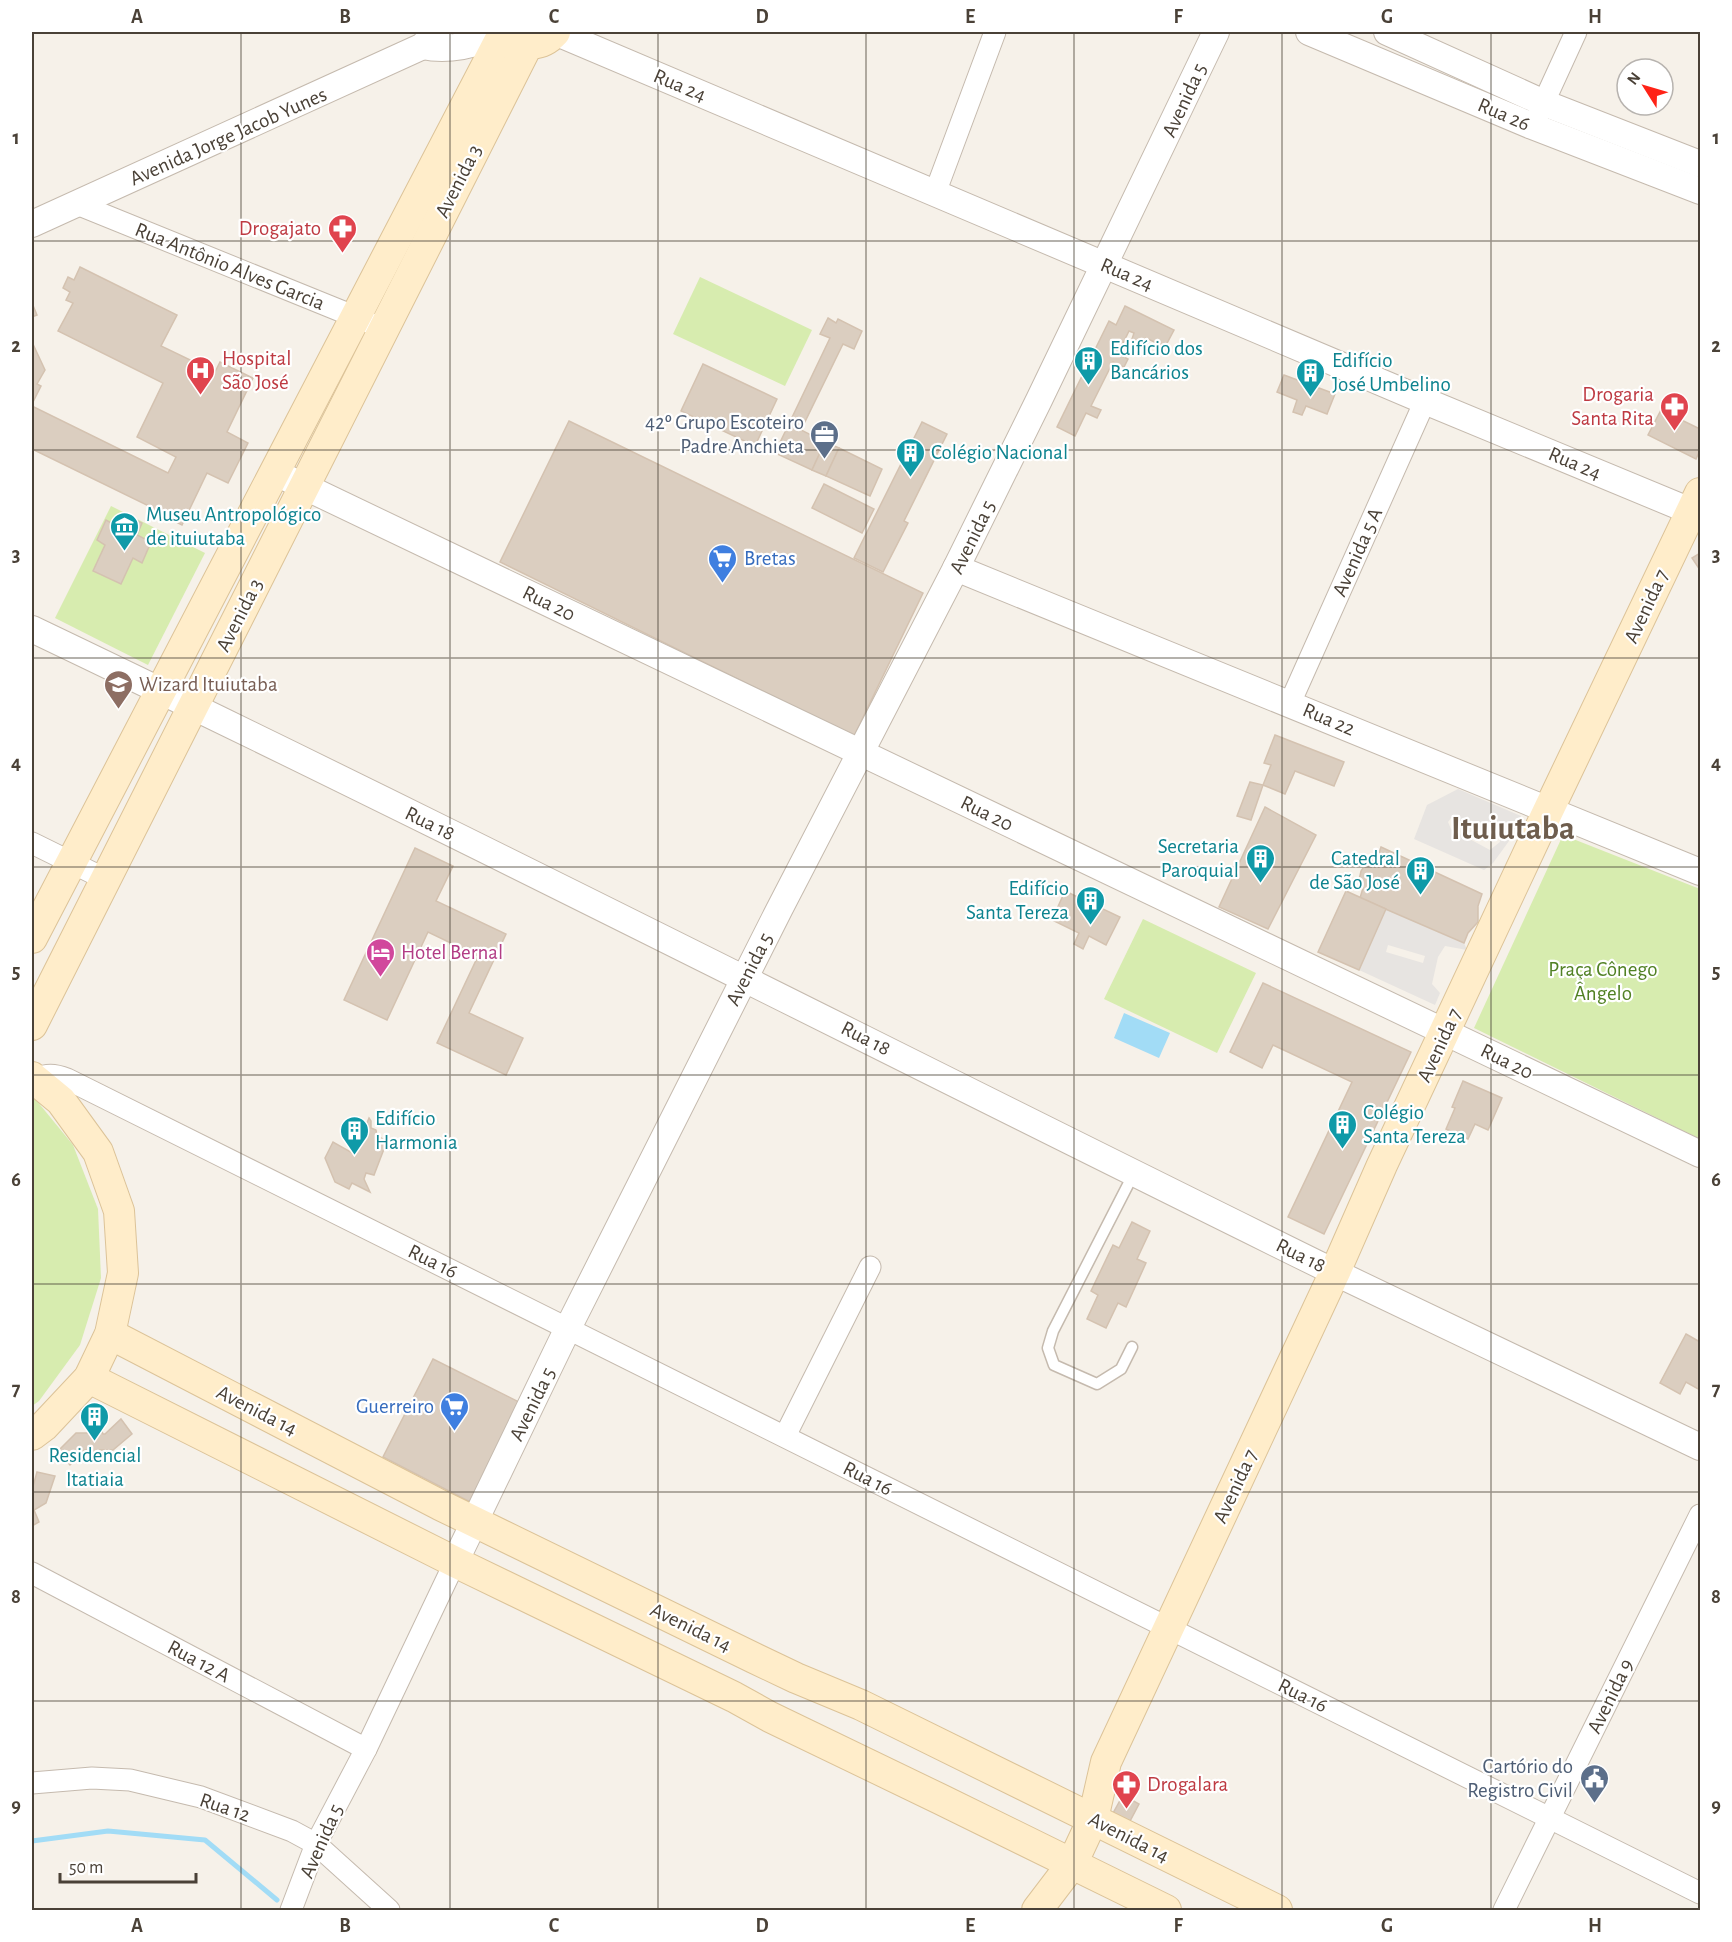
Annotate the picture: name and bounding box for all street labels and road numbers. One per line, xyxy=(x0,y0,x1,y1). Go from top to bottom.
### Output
street label: Avenida 5 xyxy=(1158,60,1211,140)
street label: Rua 24 xyxy=(650,65,709,106)
street label: Avenida Jorge Jacob Yunes xyxy=(127,83,330,189)
street label: Rua 26 xyxy=(1475,94,1533,135)
street label: Avenida 3 xyxy=(431,141,486,221)
street label: Rua Antônio Alves Garcia xyxy=(132,219,328,314)
street label: Rua 24 xyxy=(1097,254,1156,295)
street label: Rua 24 xyxy=(1545,443,1604,484)
street label: Avenida 5 xyxy=(946,497,999,577)
street label: Avenida 5 A xyxy=(1329,505,1386,600)
street label: Avenida 7 xyxy=(1620,566,1673,646)
street label: Avenida 3 xyxy=(212,575,267,655)
street label: Rua 20 xyxy=(519,582,578,625)
street label: Rua 22 xyxy=(1300,699,1358,740)
street label: Rua 20 xyxy=(957,792,1016,835)
street label: Rua 18 xyxy=(402,803,458,844)
street label: Avenida 5 xyxy=(722,929,777,1009)
street label: Avenida 7 xyxy=(1413,1005,1466,1085)
street label: Rua 18 xyxy=(838,1017,894,1060)
street label: Rua 20 xyxy=(1477,1040,1536,1083)
street label: Rua 18 xyxy=(1273,1235,1329,1276)
street label: Rua 16 xyxy=(405,1241,461,1282)
street label: Avenida 5 xyxy=(506,1364,559,1444)
street label: Avenida 14 xyxy=(213,1381,300,1440)
street label: Avenida 7 xyxy=(1209,1446,1262,1526)
street label: Rua 16 xyxy=(840,1457,896,1500)
street label: Avenida 14 xyxy=(647,1599,735,1656)
street label: Rua 12 A xyxy=(164,1636,233,1687)
street label: Avenida 9 xyxy=(1584,1656,1637,1737)
street label: Rua 16 xyxy=(1275,1675,1331,1716)
street label: Rua 12 xyxy=(197,1789,253,1826)
street label: Avenida 5 xyxy=(296,1801,347,1881)
street label: Avenida 14 xyxy=(1085,1808,1172,1867)

